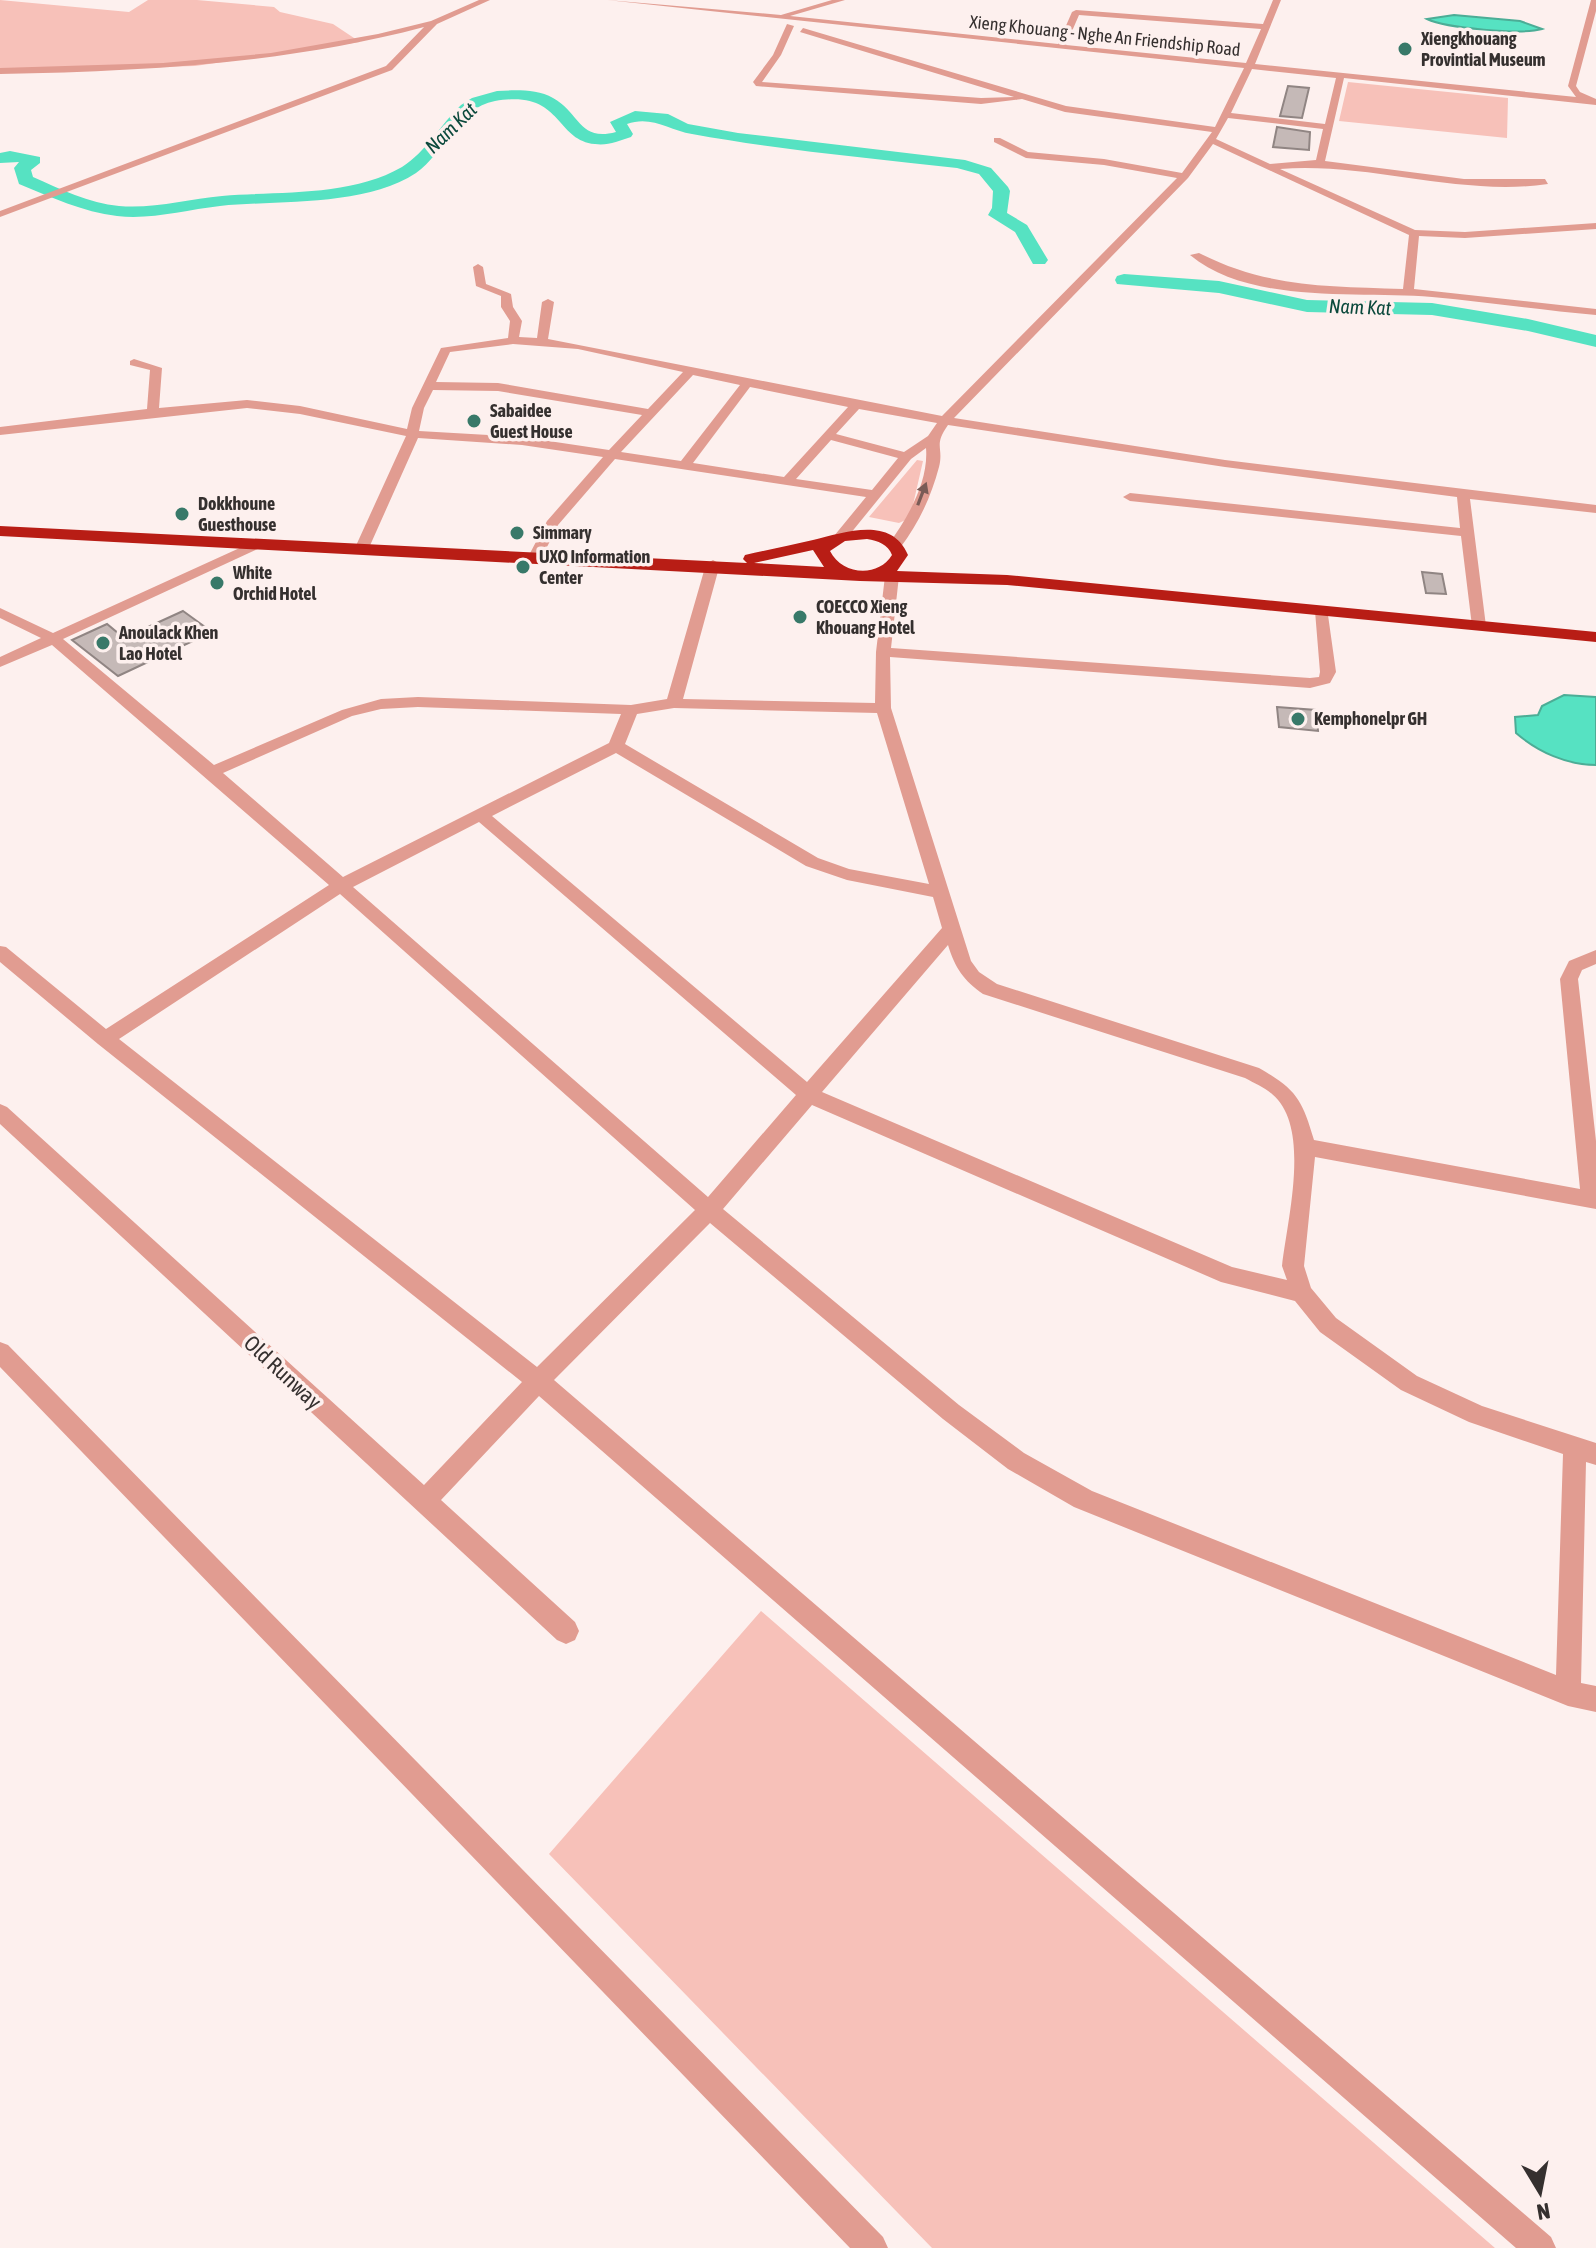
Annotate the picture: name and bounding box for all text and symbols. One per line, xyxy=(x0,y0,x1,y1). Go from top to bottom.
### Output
street label: Xieng Khouang - Nghe An Friendship Road xyxy=(968,11,1242,60)
place label: Xiengkhouang Provintial Museum xyxy=(1420,28,1546,70)
marker: Xiengkhouang Provintial Museum xyxy=(1396,40,1414,58)
water label: Nam Kat xyxy=(420,97,481,158)
water label: Nam Kat xyxy=(1328,294,1392,319)
place label: Sabaidee Guest House xyxy=(490,400,573,442)
marker: Sabaidee Guest House xyxy=(465,412,483,430)
one-way arrow xyxy=(917,482,929,506)
place label: Dokkhoune Guesthouse xyxy=(198,493,276,535)
marker: Dokkhoune Guesthouse xyxy=(173,505,191,523)
place label: Simmary xyxy=(533,522,592,543)
marker: Simmary xyxy=(508,524,526,542)
place label: UXO Information Center xyxy=(539,546,651,588)
marker: UXO Information Center xyxy=(514,558,532,576)
place label: White Orchid Hotel xyxy=(232,562,316,604)
marker: White Orchid Hotel xyxy=(208,574,226,592)
place label: COECCO Xieng Khouang Hotel xyxy=(816,596,915,638)
marker: COECCO Xieng Khouang Hotel xyxy=(791,608,809,626)
place label: Anoulack Khen Lao Hotel xyxy=(118,622,219,664)
marker: Anoulack Khen Lao Hotel xyxy=(94,634,112,652)
place label: Kemphonelpr GH xyxy=(1314,708,1427,729)
marker: Kemphonelpr GH xyxy=(1289,710,1307,728)
street label: Old Runway xyxy=(239,1330,327,1414)
north arrow xyxy=(1500,2152,1580,2232)
text: N xyxy=(1535,2198,1552,2226)

